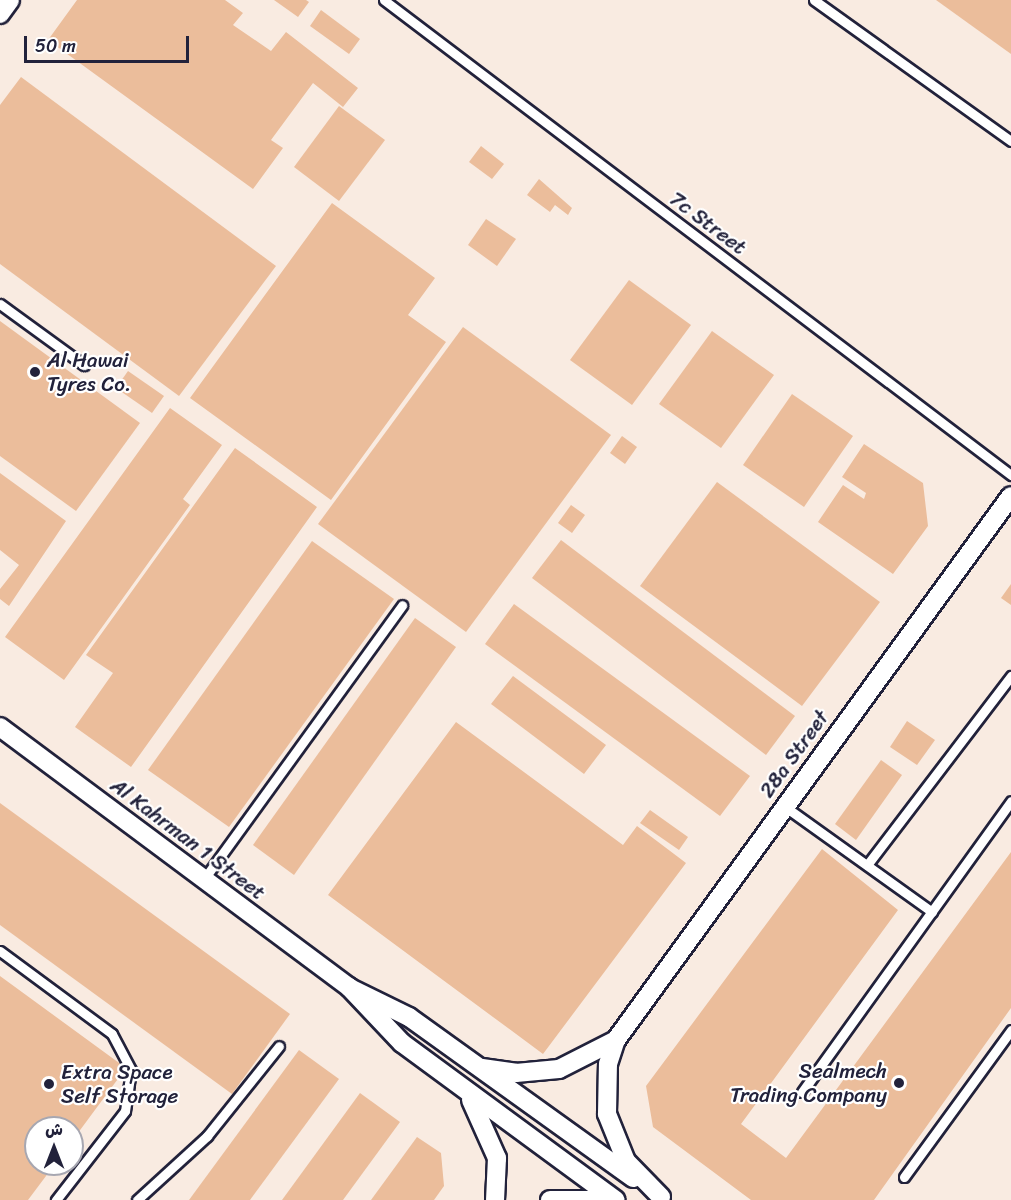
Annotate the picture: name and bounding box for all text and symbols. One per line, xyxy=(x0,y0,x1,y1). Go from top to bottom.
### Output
scale bar xyxy=(27,24,192,62)
text: 50 m xyxy=(35,30,76,62)
street label: 7c Street xyxy=(665,186,751,260)
place label: Al Hawai Tyres Co. xyxy=(47,347,131,397)
marker: Al Hawai Tyres Co. xyxy=(28,365,42,379)
street label: 28a Street xyxy=(754,705,834,803)
street label: Al Kahrman 1 Street xyxy=(106,773,270,905)
place label: Sealmech Trading Company xyxy=(730,1058,887,1108)
place label: Extra Space Self Storage xyxy=(61,1059,178,1109)
marker: Sealmech Trading Company xyxy=(892,1076,906,1090)
marker: Extra Space Self Storage xyxy=(42,1077,56,1091)
text: ش xyxy=(45,1115,63,1144)
north arrow xyxy=(24,1116,84,1176)

